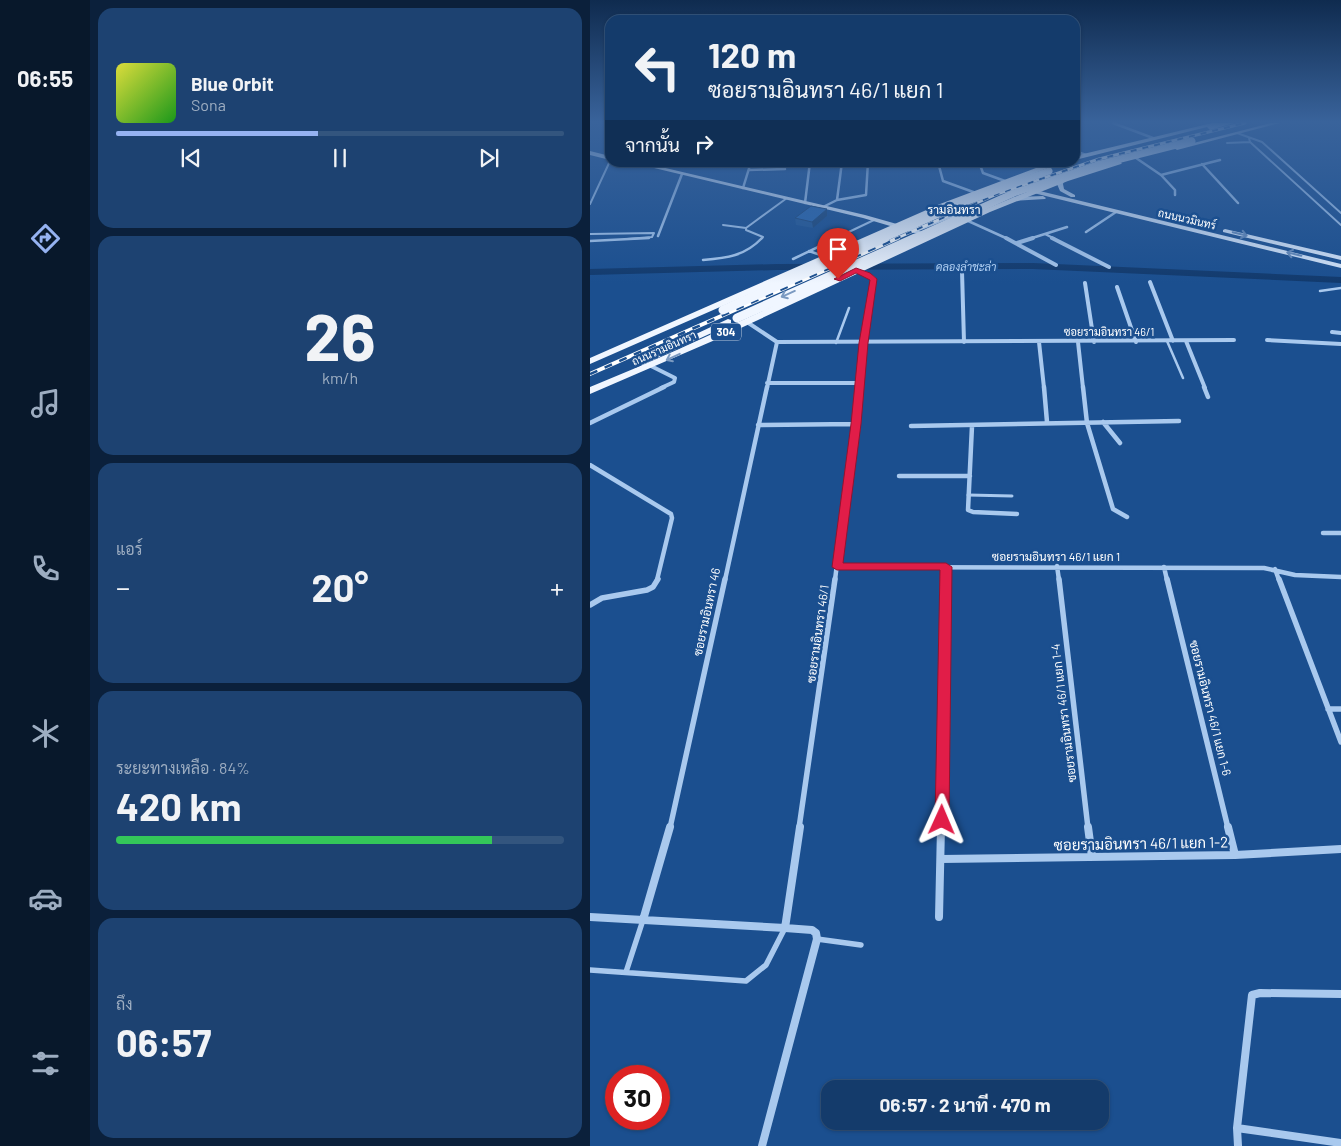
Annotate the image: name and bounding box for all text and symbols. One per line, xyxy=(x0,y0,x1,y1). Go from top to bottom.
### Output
text: 120 m xyxy=(708,33,796,75)
icon: left xyxy=(625,35,690,100)
text: 06:55 xyxy=(17,65,73,91)
text: Blue Orbit xyxy=(191,72,274,95)
text: ซอยรามอินทรา 46/1 แยก 1 xyxy=(708,76,943,102)
text: Sona xyxy=(191,95,226,114)
icon: right xyxy=(690,130,718,158)
text: จากนั้น xyxy=(625,133,680,156)
icon: previous xyxy=(177,144,205,172)
icon: pause xyxy=(326,144,354,172)
icon: next xyxy=(475,144,503,172)
district label: รามอินทรา xyxy=(927,202,981,216)
street label: ถนนนวมินทร์ xyxy=(1157,205,1218,232)
icon: directions xyxy=(28,221,63,256)
pin xyxy=(817,228,859,279)
one-way arrow xyxy=(1231,230,1247,239)
icon: arrive xyxy=(824,235,852,263)
one-way arrow xyxy=(1286,249,1302,258)
water label: คลองลำชะล่า xyxy=(936,260,996,273)
one-way arrow xyxy=(781,290,796,300)
text: 26 xyxy=(304,296,376,374)
road number: 304 xyxy=(711,324,741,341)
street label: ซอยรามอินทรา 46/1 xyxy=(1064,325,1154,338)
street label: ถนนรามอินทรา xyxy=(630,328,698,368)
one-way arrow xyxy=(666,352,681,362)
text: km/h xyxy=(322,368,358,387)
icon: music xyxy=(28,386,63,421)
text: แอร์ xyxy=(116,539,142,558)
street label: ซอยรามอินทรา 46/1 แยก 1 xyxy=(992,549,1120,563)
icon: phone xyxy=(28,551,63,586)
text: 20° xyxy=(311,564,369,610)
street label: ซอยรามอินทรา 46 xyxy=(690,566,722,657)
text: − xyxy=(116,570,130,604)
text: + xyxy=(550,570,564,604)
street label: ซอยรามอินทรา 46/1 xyxy=(803,584,831,684)
street label: ซอยรามอินทรา 46/1 แยก 1-6 xyxy=(1187,638,1235,777)
street label: ซอยรามอินทรา 46/1 แยก 1-4 xyxy=(1048,643,1078,783)
icon: climate xyxy=(28,716,63,751)
text: ระยะทางเหลือ · 84% xyxy=(116,758,250,777)
text: 420 km xyxy=(116,783,242,829)
position arrow xyxy=(915,793,967,845)
street label: ซอยรามอินทรา 46/1 แยก 1-2 xyxy=(1054,832,1228,854)
icon: car xyxy=(28,881,63,916)
text: ถึง xyxy=(116,994,133,1013)
text: 06:57 xyxy=(116,1019,211,1065)
icon: filters xyxy=(28,1046,63,1081)
speed limit sign: 30 xyxy=(605,1065,670,1130)
text: 06:57 · 2 นาที · 470 m xyxy=(879,1093,1051,1116)

